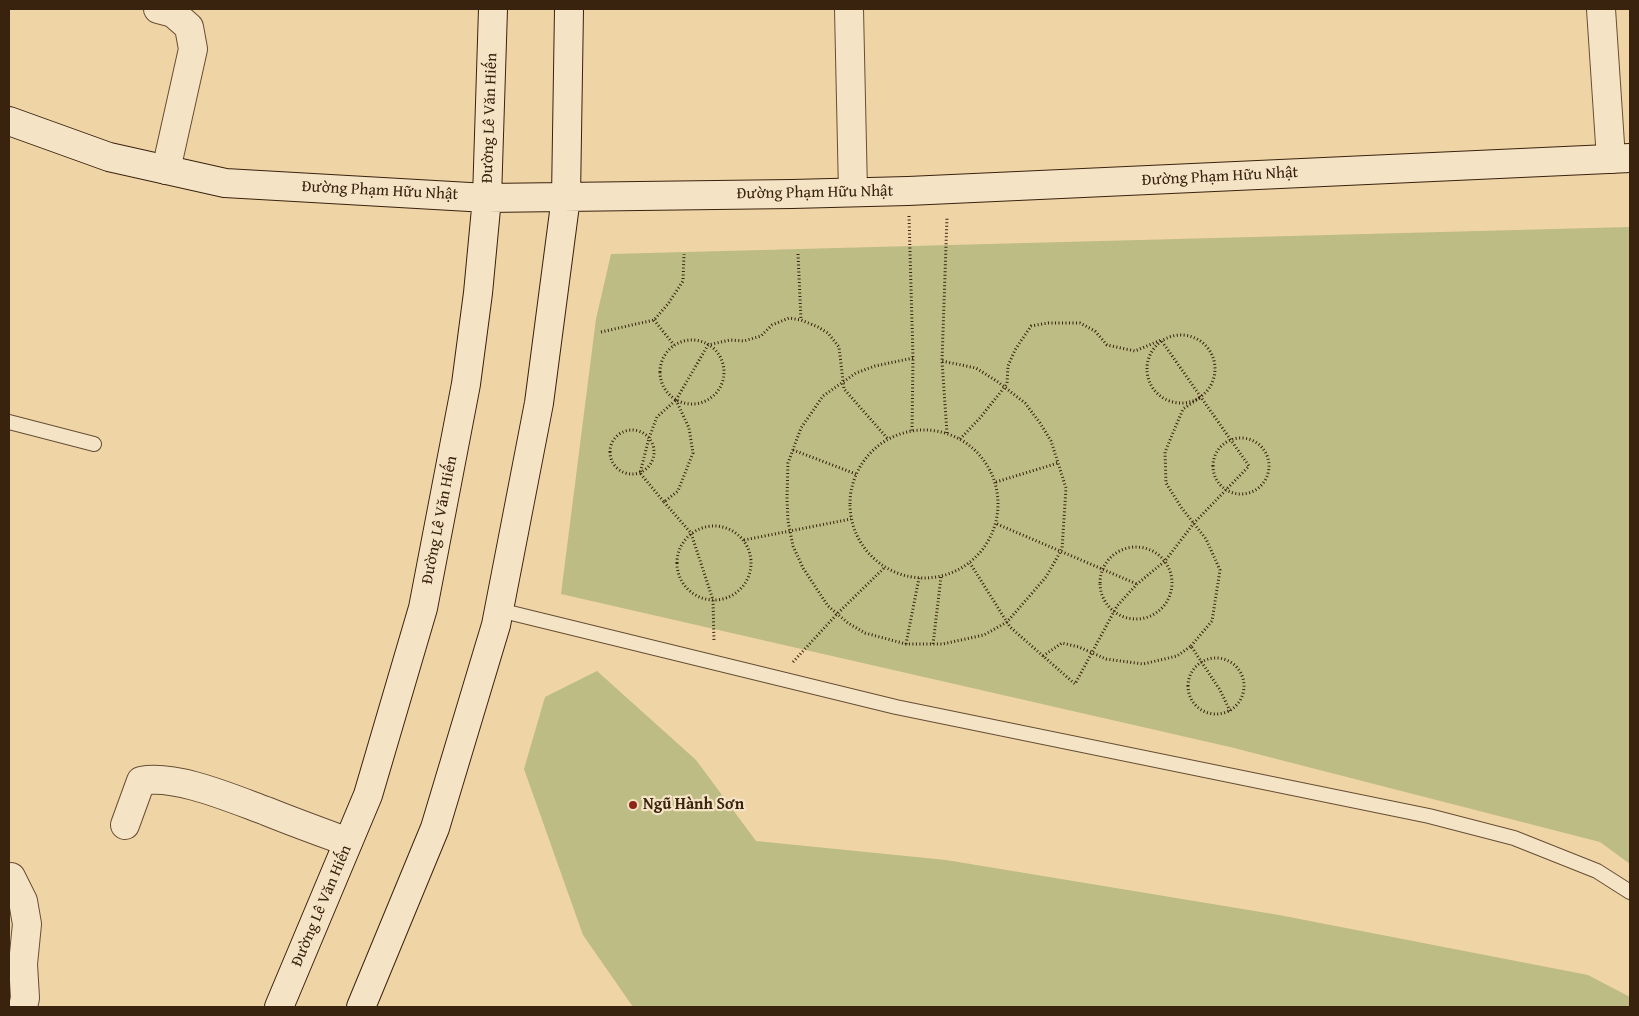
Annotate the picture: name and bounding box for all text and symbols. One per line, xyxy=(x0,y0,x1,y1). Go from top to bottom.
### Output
street label: Đường Lê Văn Hiến xyxy=(478,53,502,183)
street label: Đường Phạm Hữu Nhật xyxy=(1141,163,1299,191)
street label: Đường Phạm Hữu Nhật xyxy=(301,177,459,205)
street label: Đường Phạm Hữu Nhật xyxy=(737,182,893,204)
street label: Đường Lê Văn Hiến xyxy=(418,454,462,586)
place label: Ngũ Hành Sơn xyxy=(643,795,744,815)
marker: Ngũ Hành Sơn xyxy=(627,799,639,811)
street label: Đường Lê Văn Hiến xyxy=(288,842,356,970)

